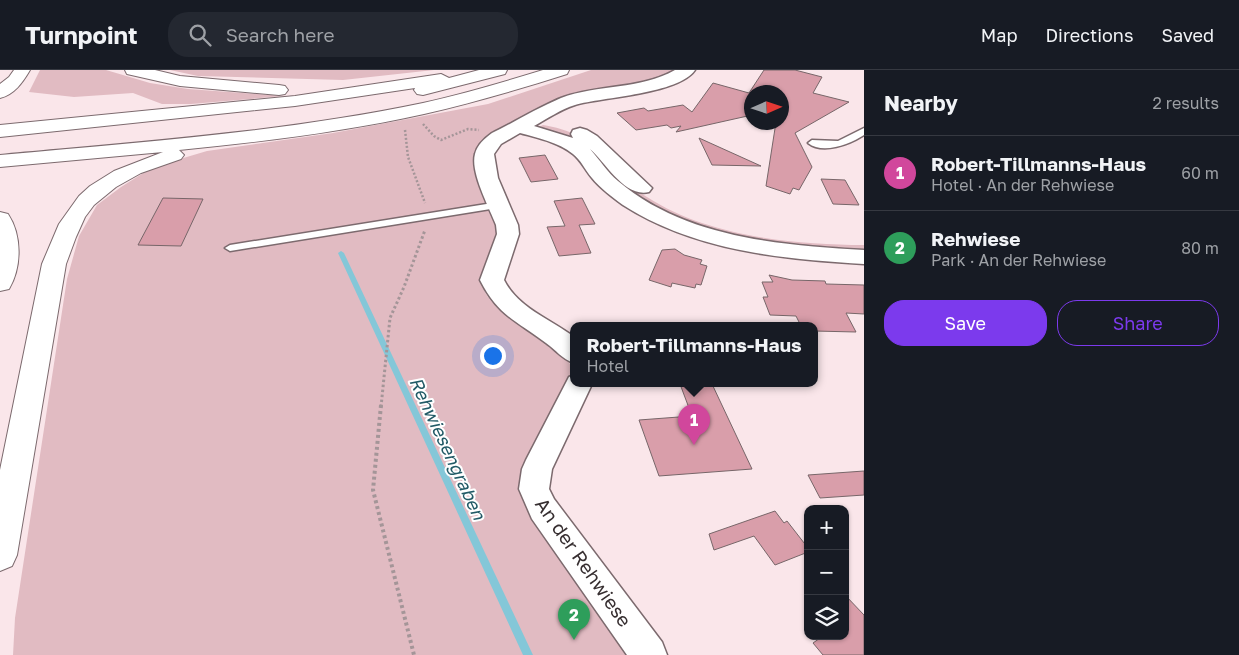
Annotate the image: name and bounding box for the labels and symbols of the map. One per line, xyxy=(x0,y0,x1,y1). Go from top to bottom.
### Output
north arrow xyxy=(744,85,789,130)
your location xyxy=(480,343,506,369)
water label: Rehwiesengraben xyxy=(405,373,491,524)
pin: 1 xyxy=(678,404,710,445)
street label: An der Rehwiese xyxy=(531,493,637,631)
pin: 2 xyxy=(558,599,590,640)

